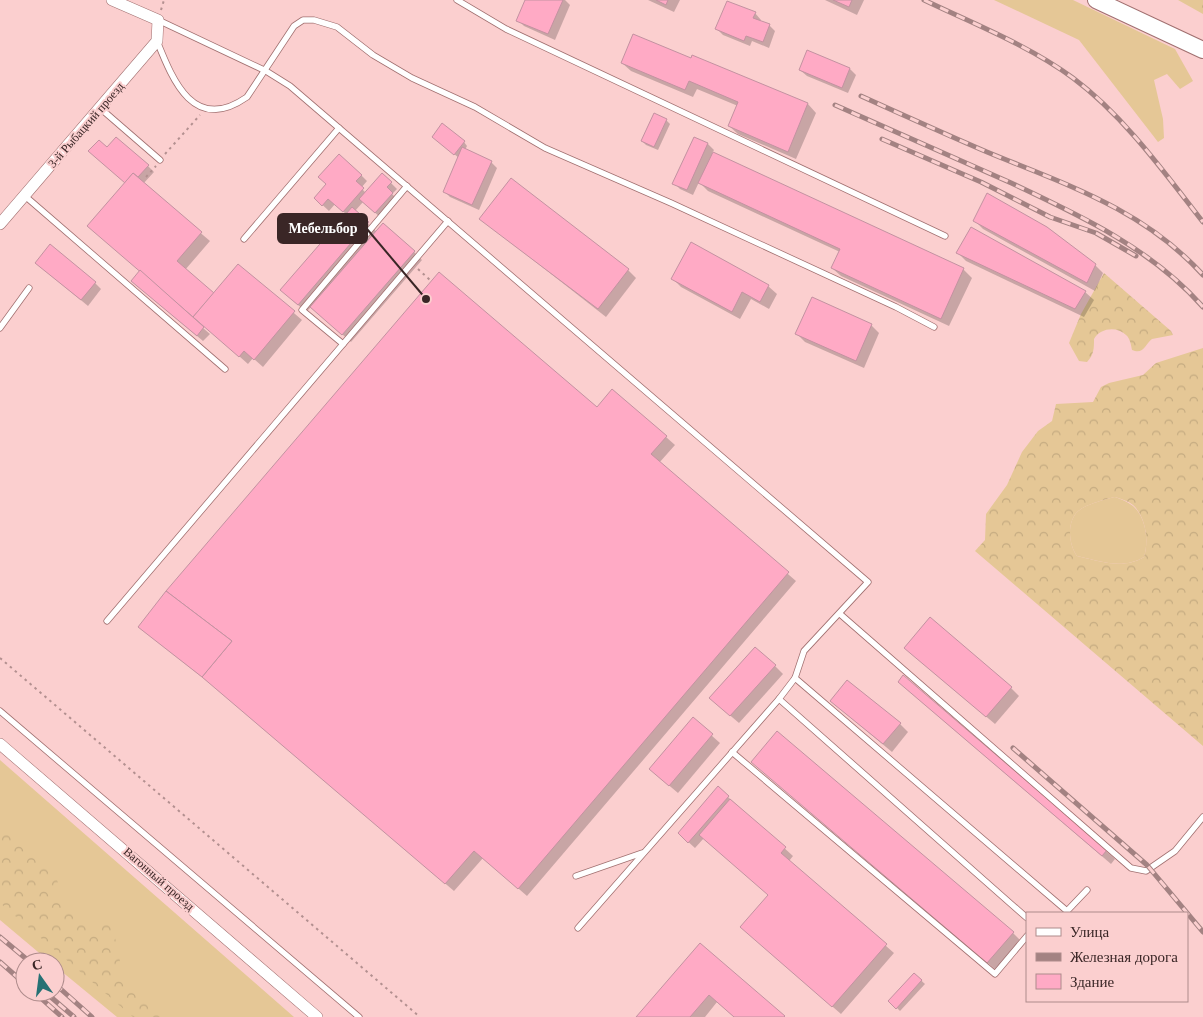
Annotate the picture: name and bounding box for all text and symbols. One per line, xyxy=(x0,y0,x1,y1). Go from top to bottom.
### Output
street label: 3-й Рыбацкий проезд xyxy=(45,80,127,170)
callout: Мебельбор xyxy=(278,214,367,243)
text: Мебельбор xyxy=(288,221,358,236)
street label: Вагонный проезд xyxy=(121,845,197,913)
legend xyxy=(1026,912,1188,1002)
text: Улица xyxy=(1070,924,1109,940)
text: Железная дорога xyxy=(1070,949,1178,965)
north arrow xyxy=(15,952,65,1002)
text: С xyxy=(30,956,44,973)
text: Здание xyxy=(1070,974,1114,990)

